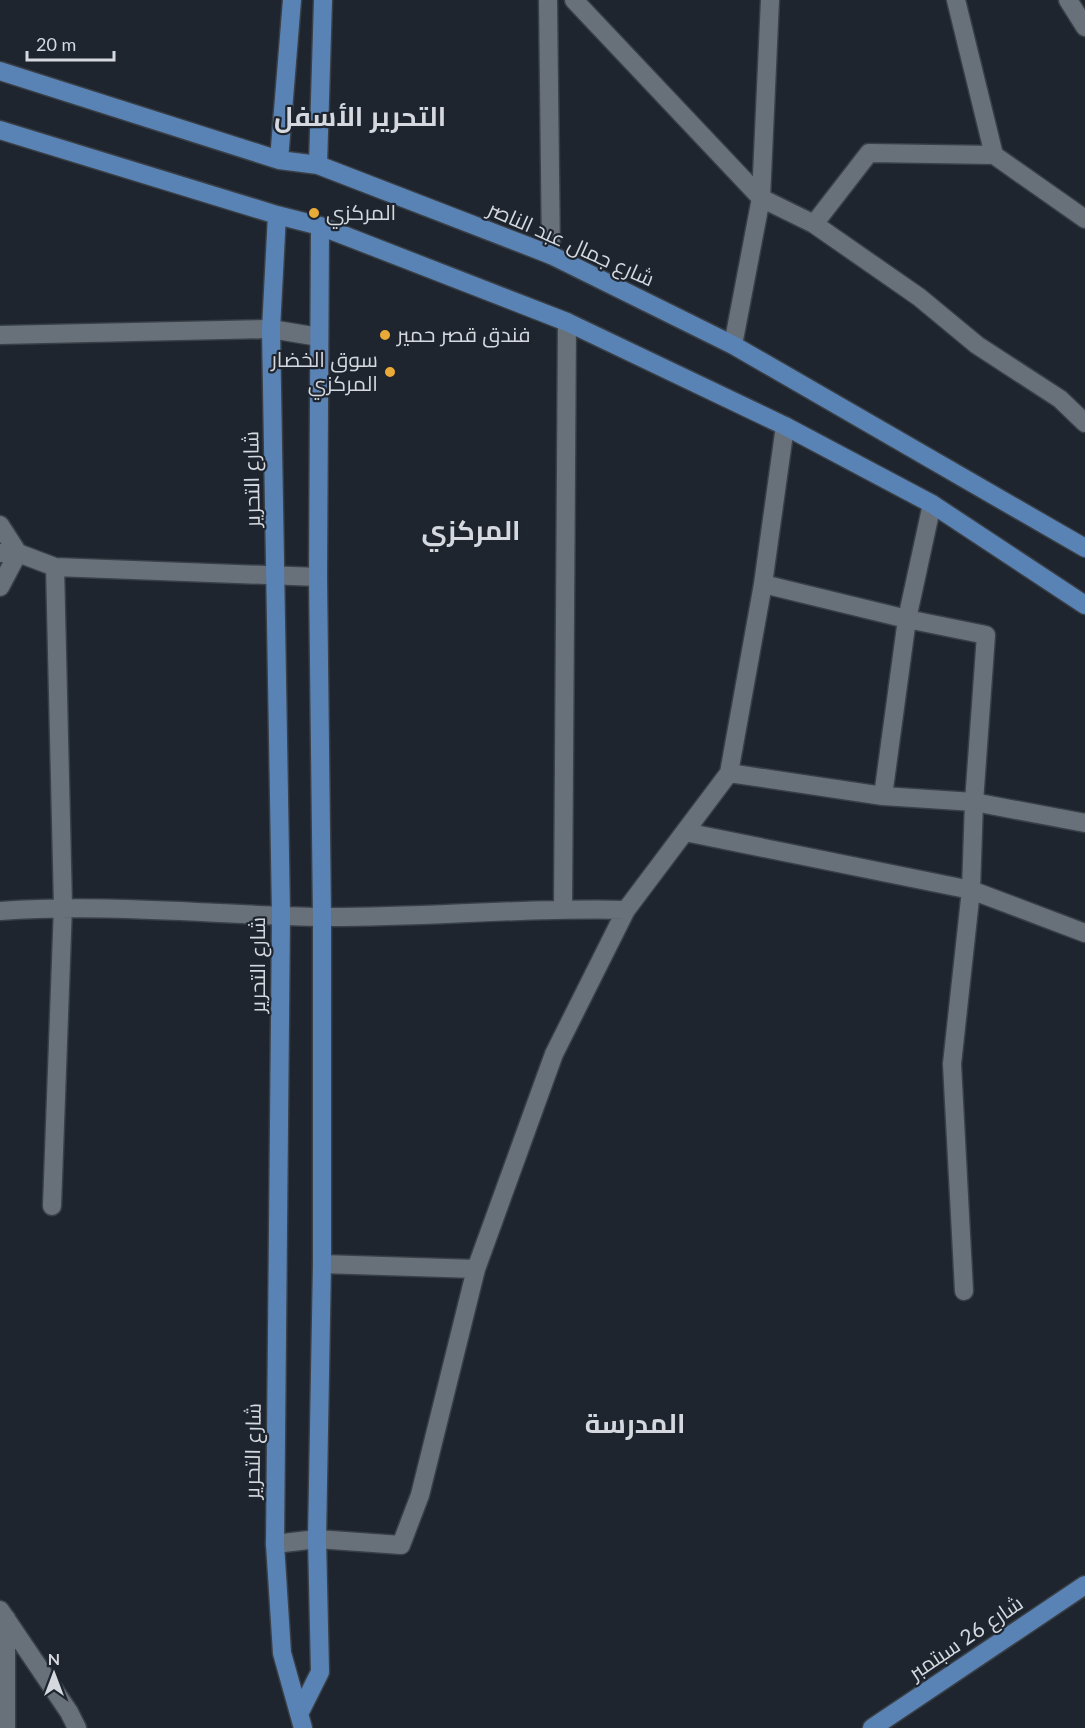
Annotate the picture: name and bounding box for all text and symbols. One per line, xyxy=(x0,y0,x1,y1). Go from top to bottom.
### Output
scale bar xyxy=(27,24,114,62)
text: 20 m xyxy=(36,33,76,55)
district label: التحرير الأسفل xyxy=(274,99,446,133)
street label: شارع جمال عبد الناصر xyxy=(483,194,659,293)
place label: المركزي xyxy=(326,199,396,229)
marker: المركزي xyxy=(307,206,321,220)
place label: فندق قصر حمير xyxy=(396,321,531,348)
marker: فندق قصر حمير xyxy=(378,328,392,342)
place label: سوق الخضار المركزي xyxy=(270,346,378,400)
marker: سوق الخضار المركزي xyxy=(383,365,397,379)
street label: شارع التحرير xyxy=(237,431,267,528)
district label: المركزي xyxy=(422,513,520,552)
street label: شارع التحرير xyxy=(244,917,272,1014)
street label: شارع التحرير xyxy=(238,1403,268,1500)
district label: المدرسة xyxy=(585,1406,685,1440)
street label: شارع 26 سبتمبر xyxy=(903,1589,1029,1687)
north arrow xyxy=(24,1644,84,1704)
text: N xyxy=(48,1649,60,1668)

